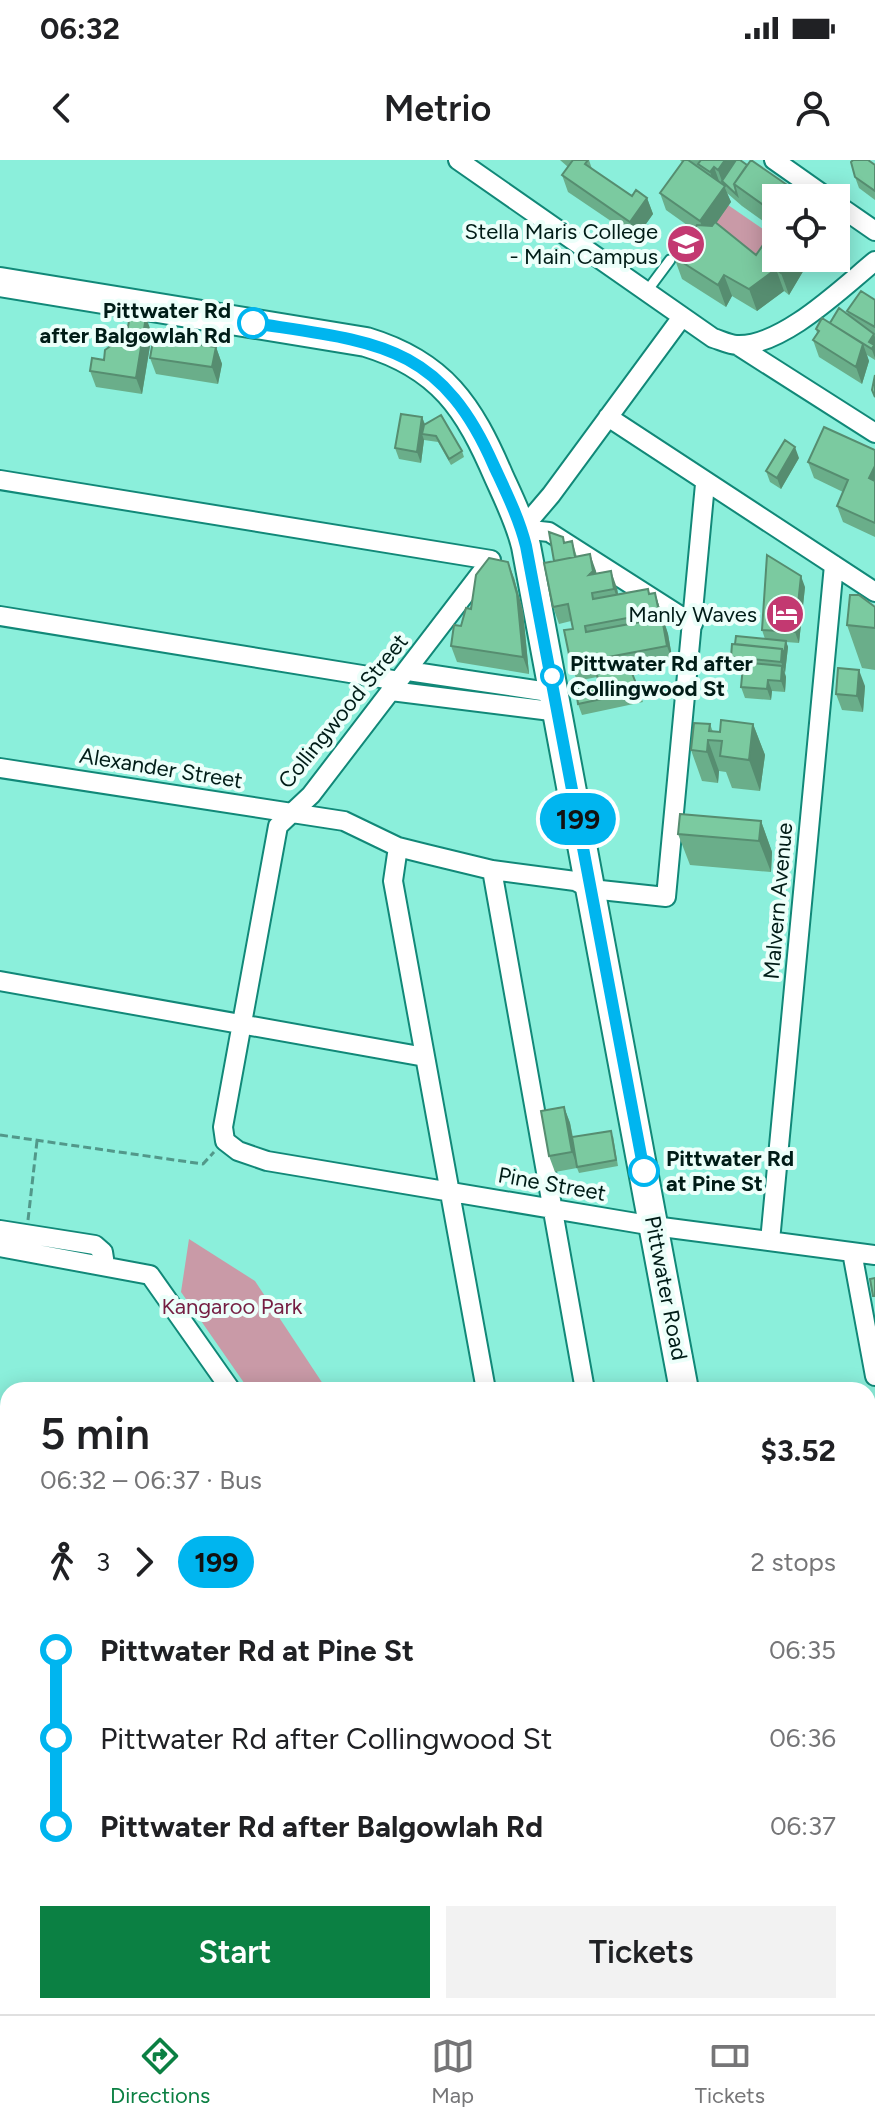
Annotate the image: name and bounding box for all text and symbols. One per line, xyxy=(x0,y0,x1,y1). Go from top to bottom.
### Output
text: 06:32 xyxy=(40,10,120,47)
icon: back xyxy=(40,86,84,130)
icon: person xyxy=(791,86,835,130)
text: Metrio xyxy=(384,87,491,130)
map controls xyxy=(762,184,850,272)
button: locate xyxy=(762,184,850,272)
place label: Stella Maris College - Main Campus xyxy=(465,218,658,270)
school or university icon: Stella Maris College - Main Campus xyxy=(665,223,707,265)
place label: Pittwater Rd after Balgowlah Rd xyxy=(40,297,231,349)
marker: Pittwater Rd after Balgowlah Rd xyxy=(238,308,268,338)
hotel icon: Manly Waves xyxy=(764,593,806,635)
place label: Manly Waves xyxy=(628,601,757,628)
street label: Collingwood Street xyxy=(272,628,414,794)
place label: Pittwater Rd after Collingwood St xyxy=(570,650,754,702)
marker: Pittwater Rd after Collingwood St xyxy=(541,665,563,687)
street label: Alexander Street xyxy=(77,742,245,794)
line badge: 199 xyxy=(532,793,624,845)
text: 199 xyxy=(556,802,600,836)
street label: Malvern Avenue xyxy=(758,821,798,981)
place label: Pittwater Rd at Pine St xyxy=(666,1145,794,1197)
marker: Pittwater Rd at Pine St xyxy=(629,1156,659,1186)
street label: Pine Street xyxy=(496,1161,608,1207)
street label: Pittwater Road xyxy=(639,1214,693,1362)
park label: Kangaroo Park xyxy=(161,1293,303,1320)
text: 5 min xyxy=(40,1407,150,1460)
text: $3.52 xyxy=(760,1432,836,1469)
text: 06:32 – 06:37 · Bus xyxy=(40,1464,262,1496)
icon: walk xyxy=(40,1540,84,1584)
icon: forward xyxy=(122,1540,166,1584)
text: 199 xyxy=(194,1545,238,1579)
text: 3 xyxy=(96,1546,110,1578)
text: 2 stops xyxy=(751,1546,836,1578)
text: Pittwater Rd at Pine St xyxy=(100,1632,414,1669)
text: 06:35 xyxy=(769,1634,836,1666)
text: Pittwater Rd after Collingwood St xyxy=(100,1720,552,1757)
text: 06:36 xyxy=(769,1722,836,1754)
text: Pittwater Rd after Balgowlah Rd xyxy=(100,1808,543,1845)
text: 06:37 xyxy=(770,1810,836,1842)
button: Start xyxy=(40,1906,430,1998)
button: Tickets xyxy=(446,1906,836,1998)
tab: Directions xyxy=(110,2034,210,2109)
tab: Map xyxy=(431,2034,475,2109)
tab: Tickets xyxy=(695,2034,765,2109)

